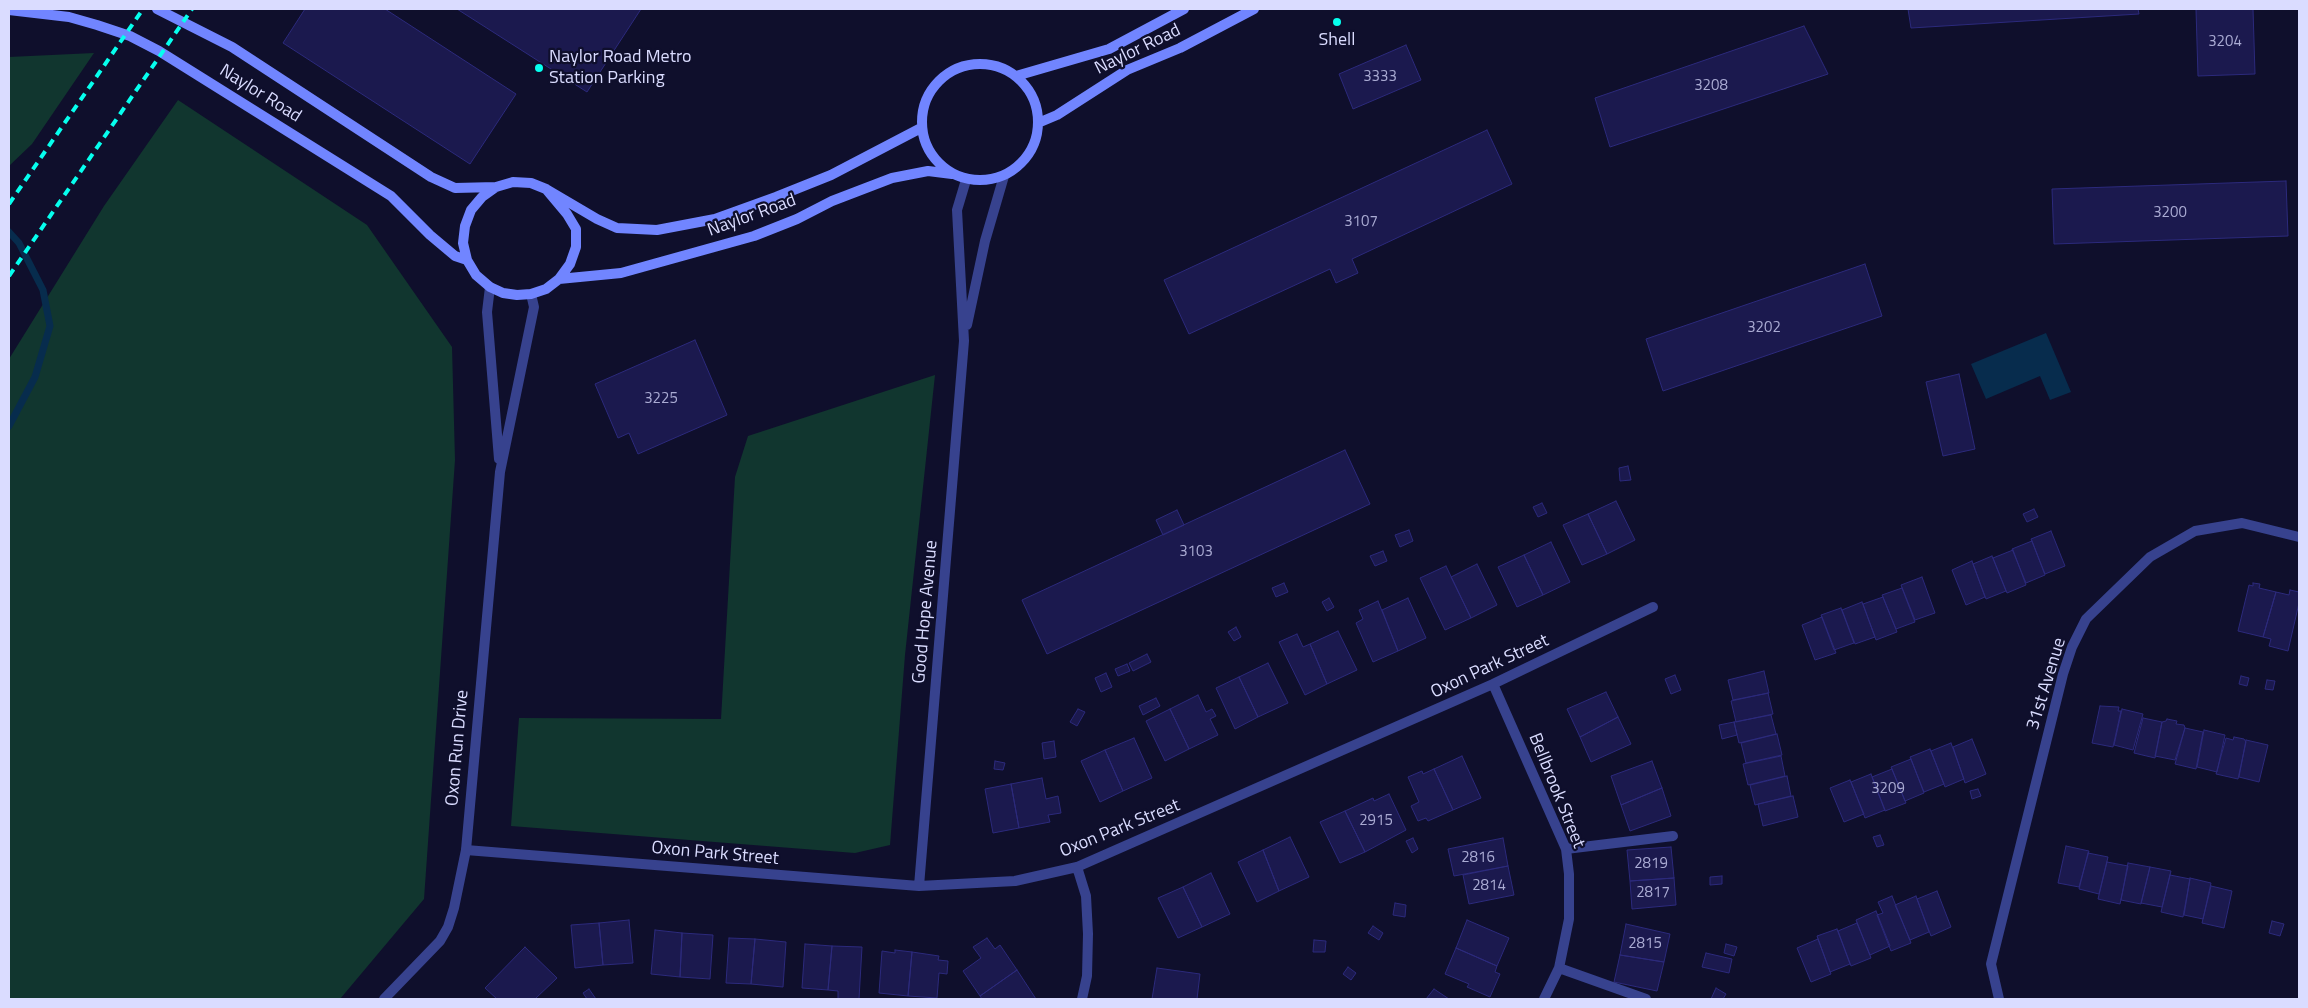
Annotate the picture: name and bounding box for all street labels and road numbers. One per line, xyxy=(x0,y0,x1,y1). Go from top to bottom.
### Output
street label: Naylor Road xyxy=(1092,20,1184,80)
street label: Naylor Road xyxy=(215,60,305,128)
street label: Naylor Road xyxy=(705,190,799,242)
street label: Good Hope Avenue xyxy=(909,539,943,685)
street label: Oxon Park Street xyxy=(1428,630,1552,704)
street label: 31st Avenue xyxy=(2023,635,2071,733)
street label: Oxon Run Drive xyxy=(442,689,474,807)
street label: Bellbrook Street xyxy=(1523,730,1589,852)
street label: Oxon Park Street xyxy=(1057,795,1183,863)
street label: Oxon Park Street xyxy=(650,838,780,870)

